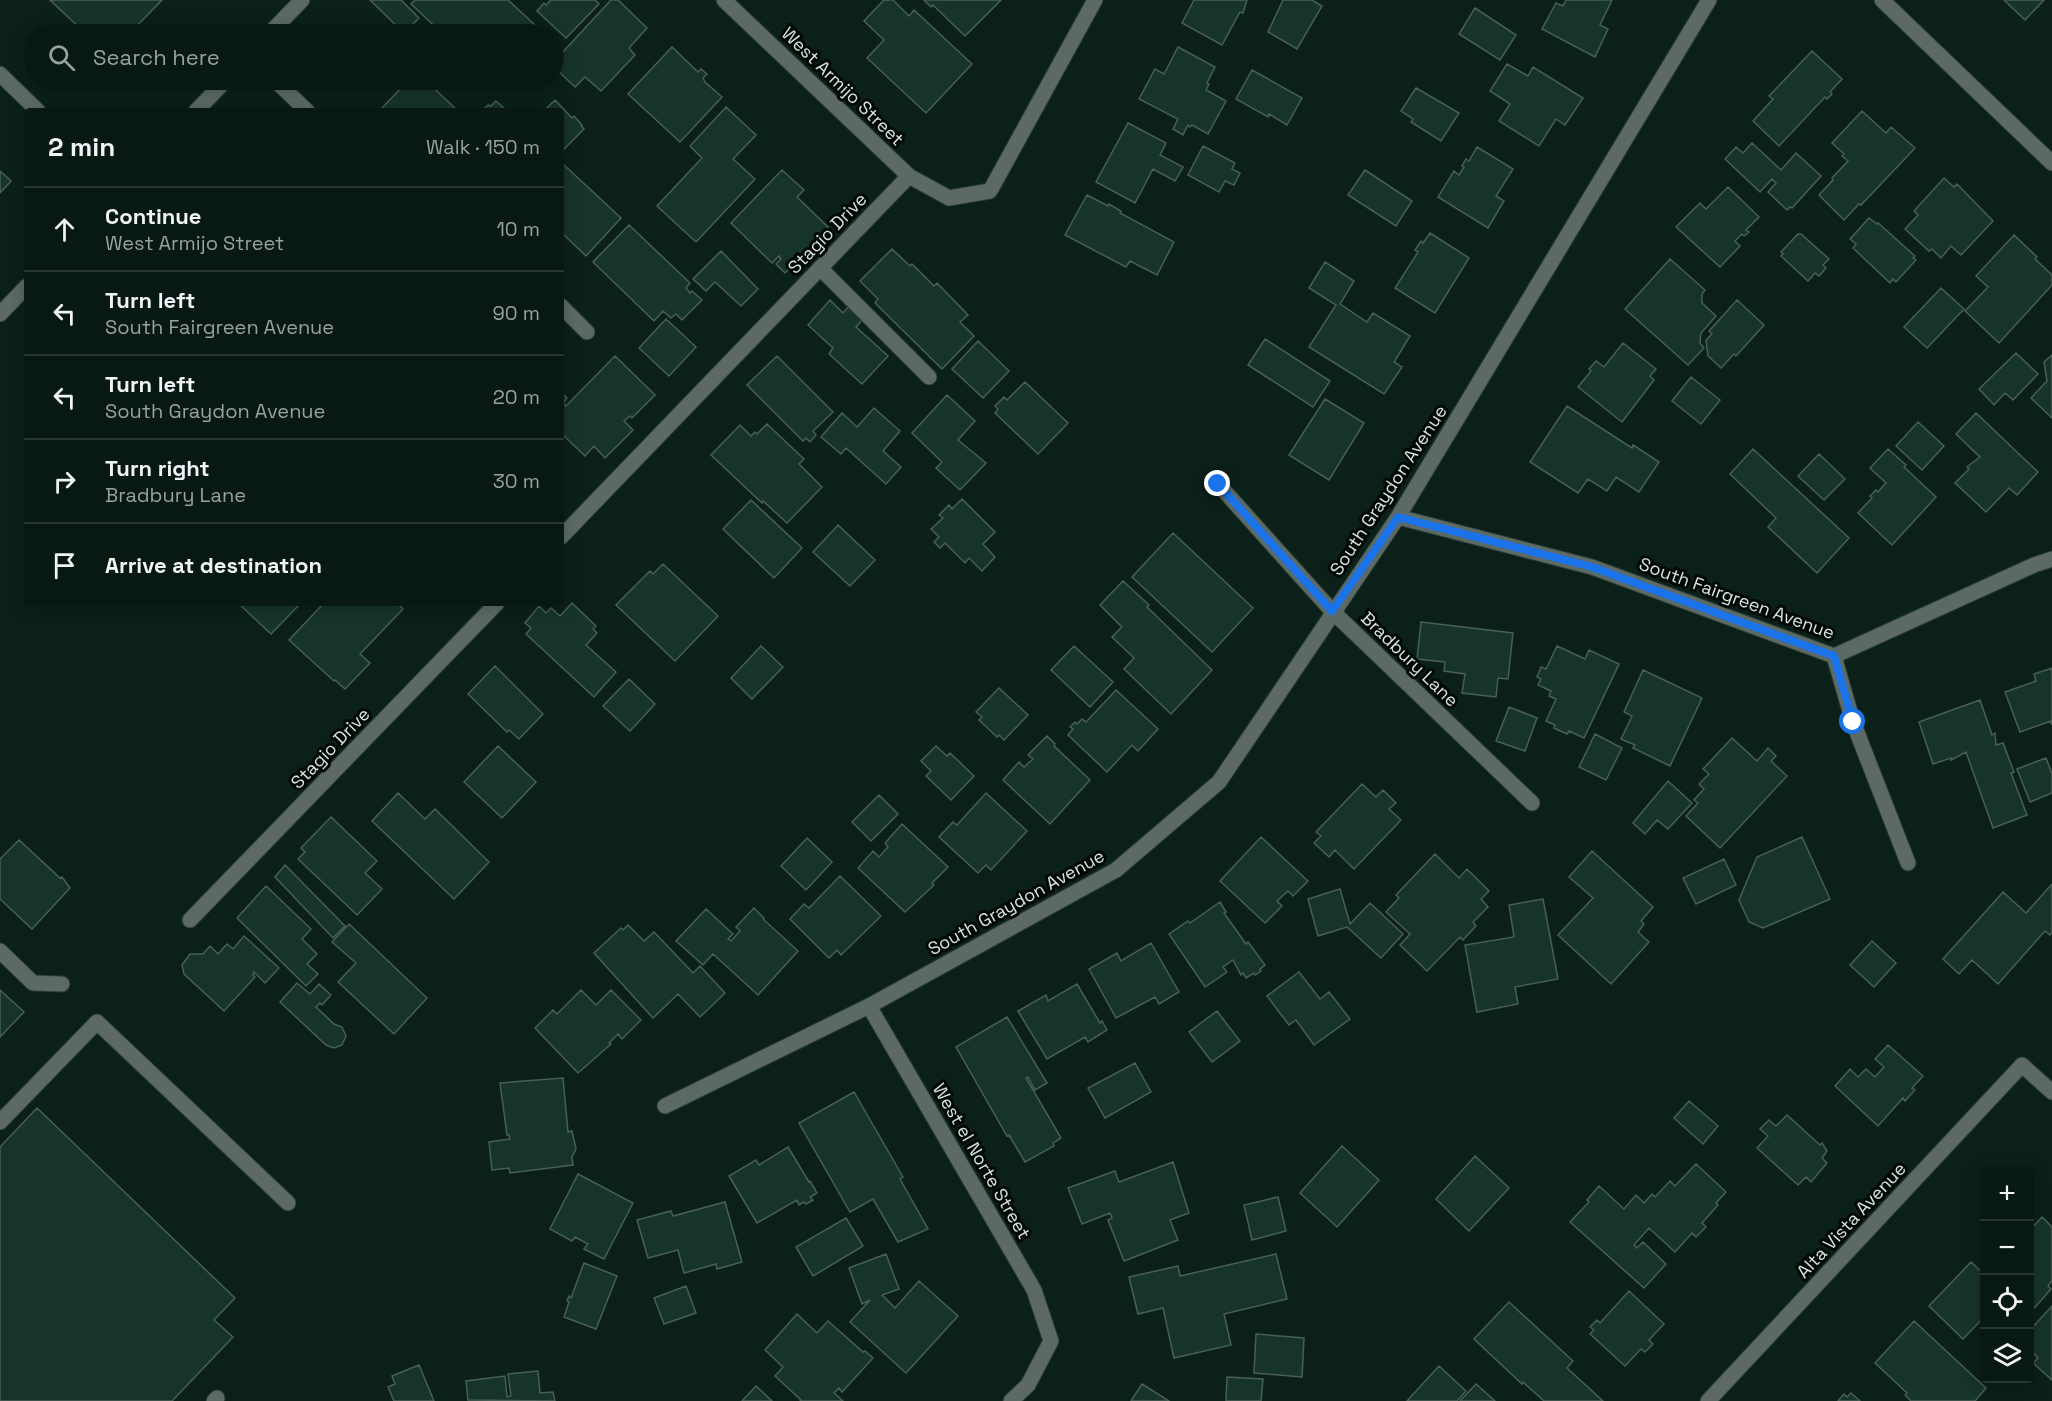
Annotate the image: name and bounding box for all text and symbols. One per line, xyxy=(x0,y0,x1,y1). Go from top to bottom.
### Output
street label: West Armijo Street xyxy=(777,22,909,150)
search box xyxy=(24,24,564,90)
icon: search xyxy=(45,41,78,74)
text: Search here xyxy=(93,43,220,71)
text: 2 min xyxy=(48,130,115,164)
text: Walk · 150 m xyxy=(426,134,540,160)
street label: Stagio Drive xyxy=(783,188,871,278)
text: Continue xyxy=(105,202,201,230)
icon: ahead xyxy=(48,213,81,246)
text: 10 m xyxy=(496,216,540,242)
text: West Armijo Street xyxy=(105,230,284,256)
text: Turn left xyxy=(105,286,195,314)
icon: left xyxy=(48,297,81,330)
text: 90 m xyxy=(493,300,540,326)
text: South Fairgreen Avenue xyxy=(105,314,334,340)
text: Turn left xyxy=(105,370,195,398)
icon: left xyxy=(48,381,81,414)
text: 20 m xyxy=(493,384,540,410)
text: South Graydon Avenue xyxy=(105,398,325,424)
street label: South Graydon Avenue xyxy=(1324,401,1452,579)
text: Turn right xyxy=(105,454,210,482)
icon: right xyxy=(48,465,81,498)
text: 30 m xyxy=(493,468,540,494)
route end xyxy=(1204,470,1230,496)
text: Bradbury Lane xyxy=(105,482,246,508)
icon: arrive xyxy=(48,549,81,582)
text: Arrive at destination xyxy=(105,551,322,579)
street label: South Fairgreen Avenue xyxy=(1636,552,1838,644)
street label: Bradbury Lane xyxy=(1356,607,1464,711)
street label: Stagio Drive xyxy=(286,703,374,793)
route start xyxy=(1839,708,1865,734)
street label: South Graydon Avenue xyxy=(924,844,1108,960)
street label: West el Norte Street xyxy=(928,1079,1036,1243)
street label: Alta Vista Avenue xyxy=(1791,1157,1911,1283)
map controls xyxy=(1980,1167,2034,1383)
button: + xyxy=(1980,1167,2034,1221)
button: − xyxy=(1980,1221,2034,1275)
button: locate xyxy=(1980,1275,2034,1329)
button: layers xyxy=(1980,1329,2034,1383)

